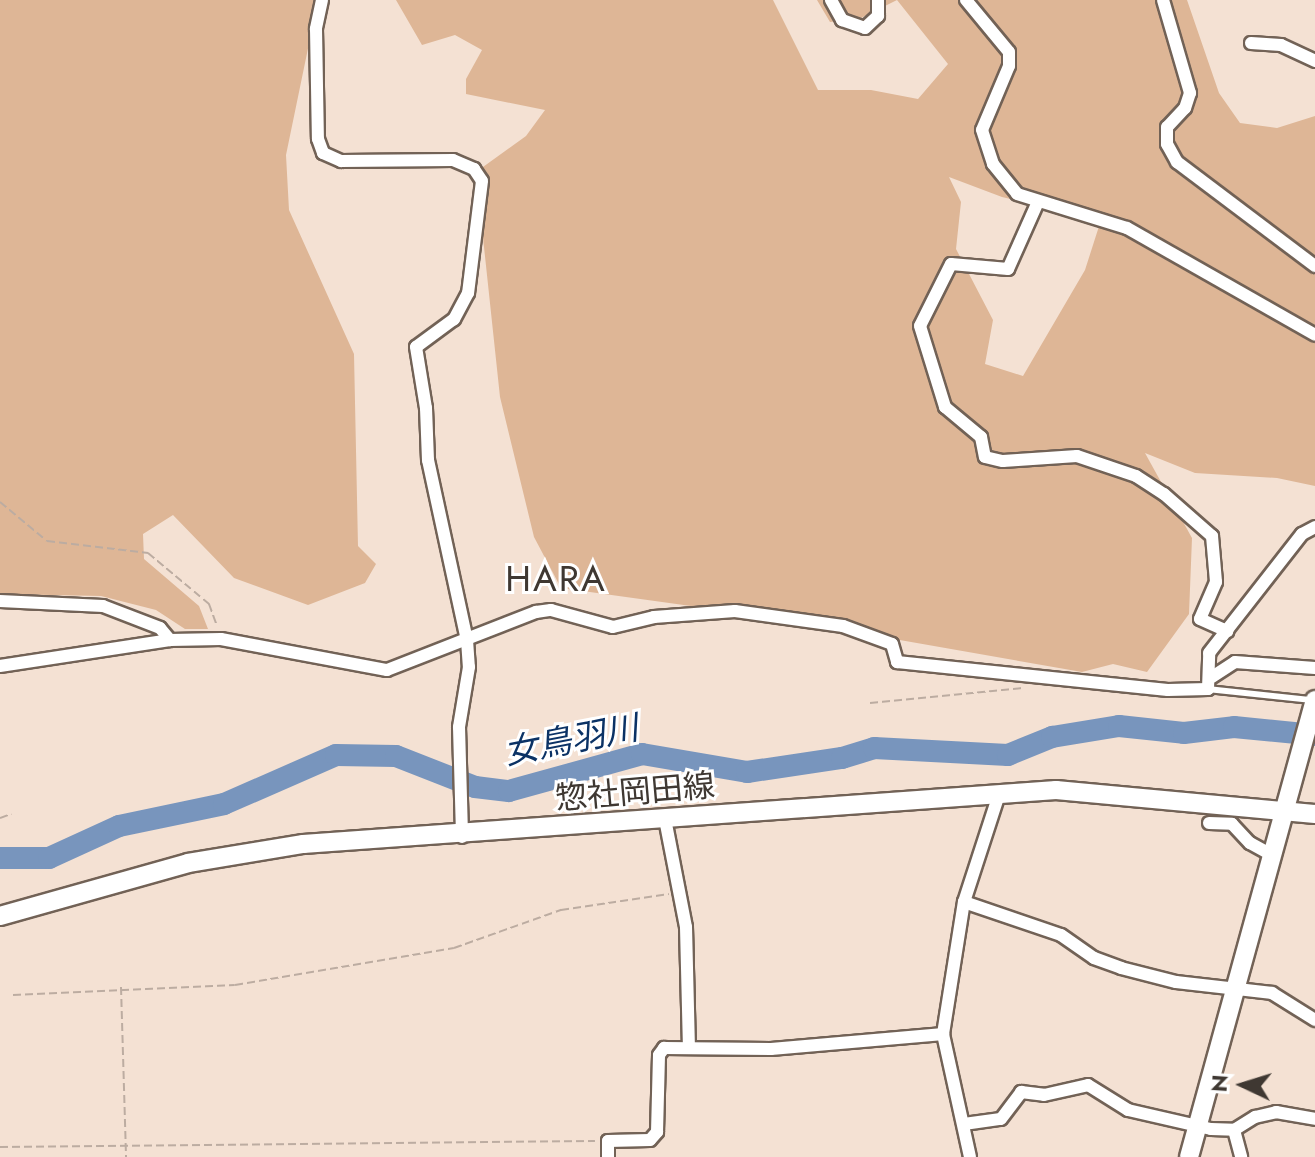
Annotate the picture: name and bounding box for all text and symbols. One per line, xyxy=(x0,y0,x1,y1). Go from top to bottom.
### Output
district label: HARA xyxy=(505,557,607,601)
water label: 女鳥羽川 xyxy=(500,707,642,773)
street label: 惣社岡田線 xyxy=(554,766,716,818)
north arrow xyxy=(1203,1045,1283,1125)
text: N xyxy=(1202,1073,1236,1093)

